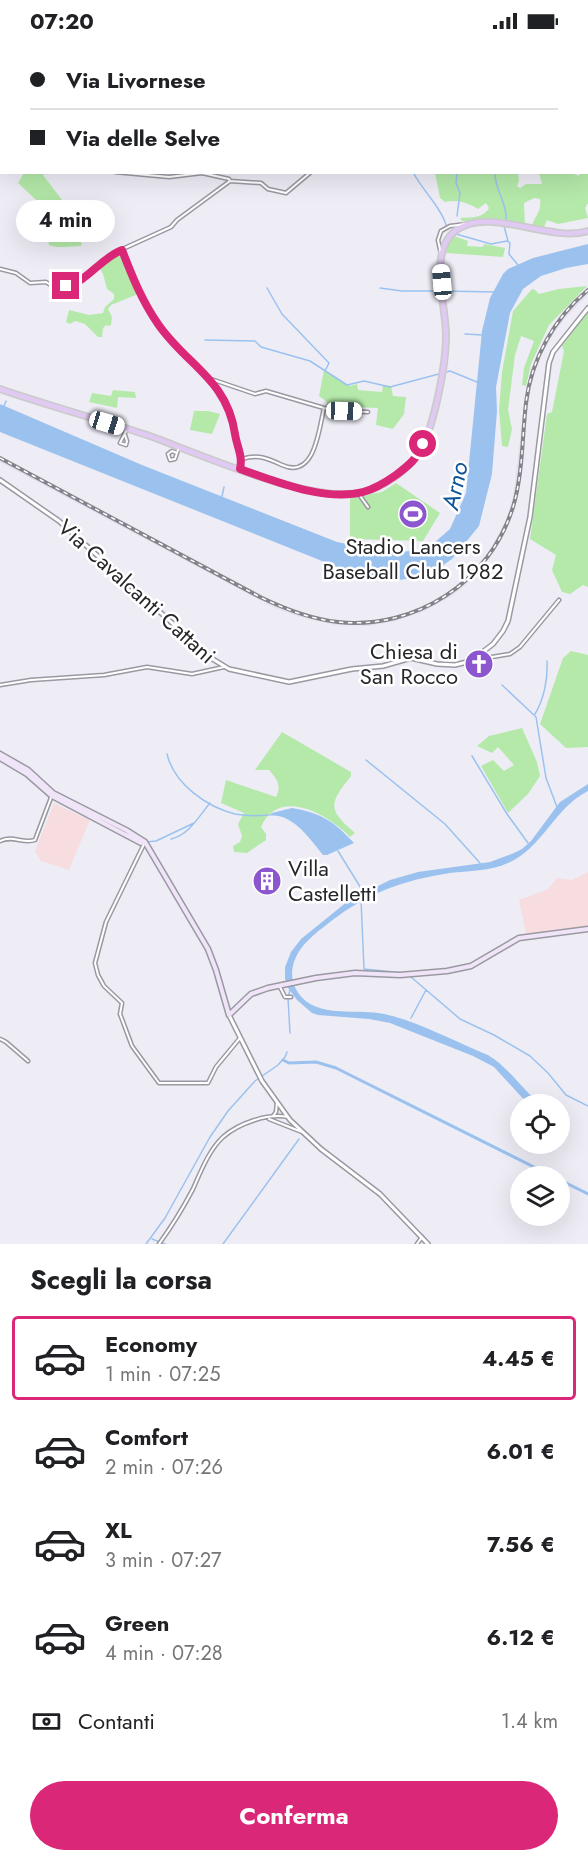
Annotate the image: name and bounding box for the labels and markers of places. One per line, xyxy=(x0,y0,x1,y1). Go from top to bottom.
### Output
sports icon: Stadio Lancers Baseball Club 1982 xyxy=(397,498,429,530)
place label: Stadio Lancers Baseball Club 1982 xyxy=(323,530,503,587)
place label: Chiesa di San Rocco xyxy=(360,635,458,692)
church icon: Chiesa di San Rocco xyxy=(463,648,495,680)
place label: Villa Castelletti xyxy=(288,852,377,909)
building icon: Villa Castelletti xyxy=(251,865,283,897)

